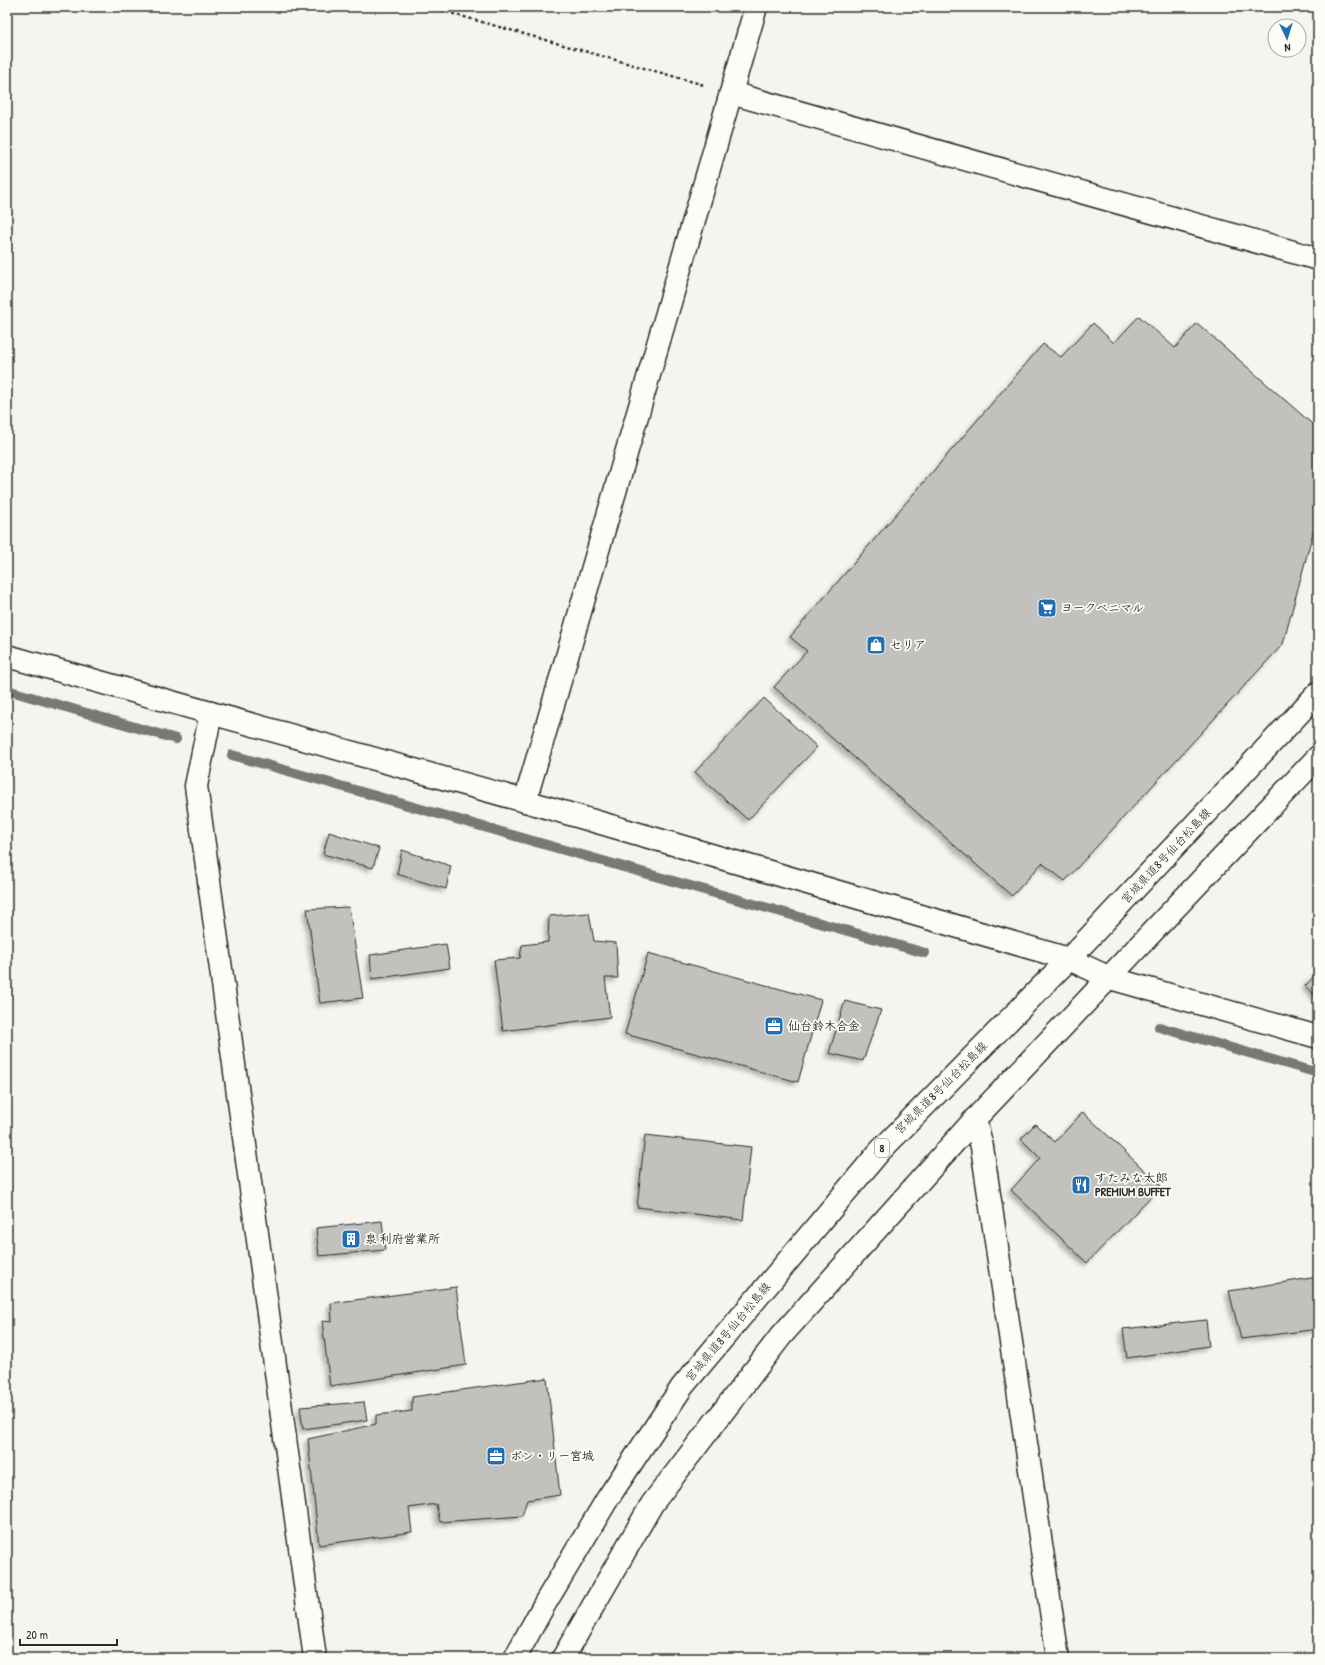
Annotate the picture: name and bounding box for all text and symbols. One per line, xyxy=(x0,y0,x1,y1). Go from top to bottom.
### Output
north arrow xyxy=(1267,18,1307,58)
text: N xyxy=(1284,41,1291,55)
supermarket icon: ヨークベニマル xyxy=(1036,597,1058,619)
place label: ヨークベニマル xyxy=(1061,599,1144,616)
shop icon: セリア xyxy=(865,634,887,656)
place label: セリア xyxy=(890,636,926,653)
street label: 宮城県道8号仙台松島線 xyxy=(1117,804,1215,907)
office icon: 仙台鈴木合金 xyxy=(763,1015,785,1037)
place label: 仙台鈴木合金 xyxy=(788,1017,860,1034)
street label: 宮城県道8号仙台松島線 xyxy=(890,1037,991,1138)
road number: 8 xyxy=(875,1139,889,1157)
place label: すたみな太郎 PREMIUM BUFFET xyxy=(1095,1169,1171,1200)
restaurant icon: すたみな太郎 PREMIUM BUFFET xyxy=(1070,1174,1092,1196)
building icon: 泉 利府営業所 xyxy=(340,1228,362,1250)
place label: 泉 利府営業所 xyxy=(365,1230,441,1247)
street label: 宮城県道8号仙台松島線 xyxy=(681,1278,774,1385)
office icon: ボン・リー宮城 xyxy=(485,1445,507,1467)
place label: ボン・リー宮城 xyxy=(510,1447,594,1464)
scale bar xyxy=(20,1621,117,1647)
text: 20 m xyxy=(26,1626,48,1643)

